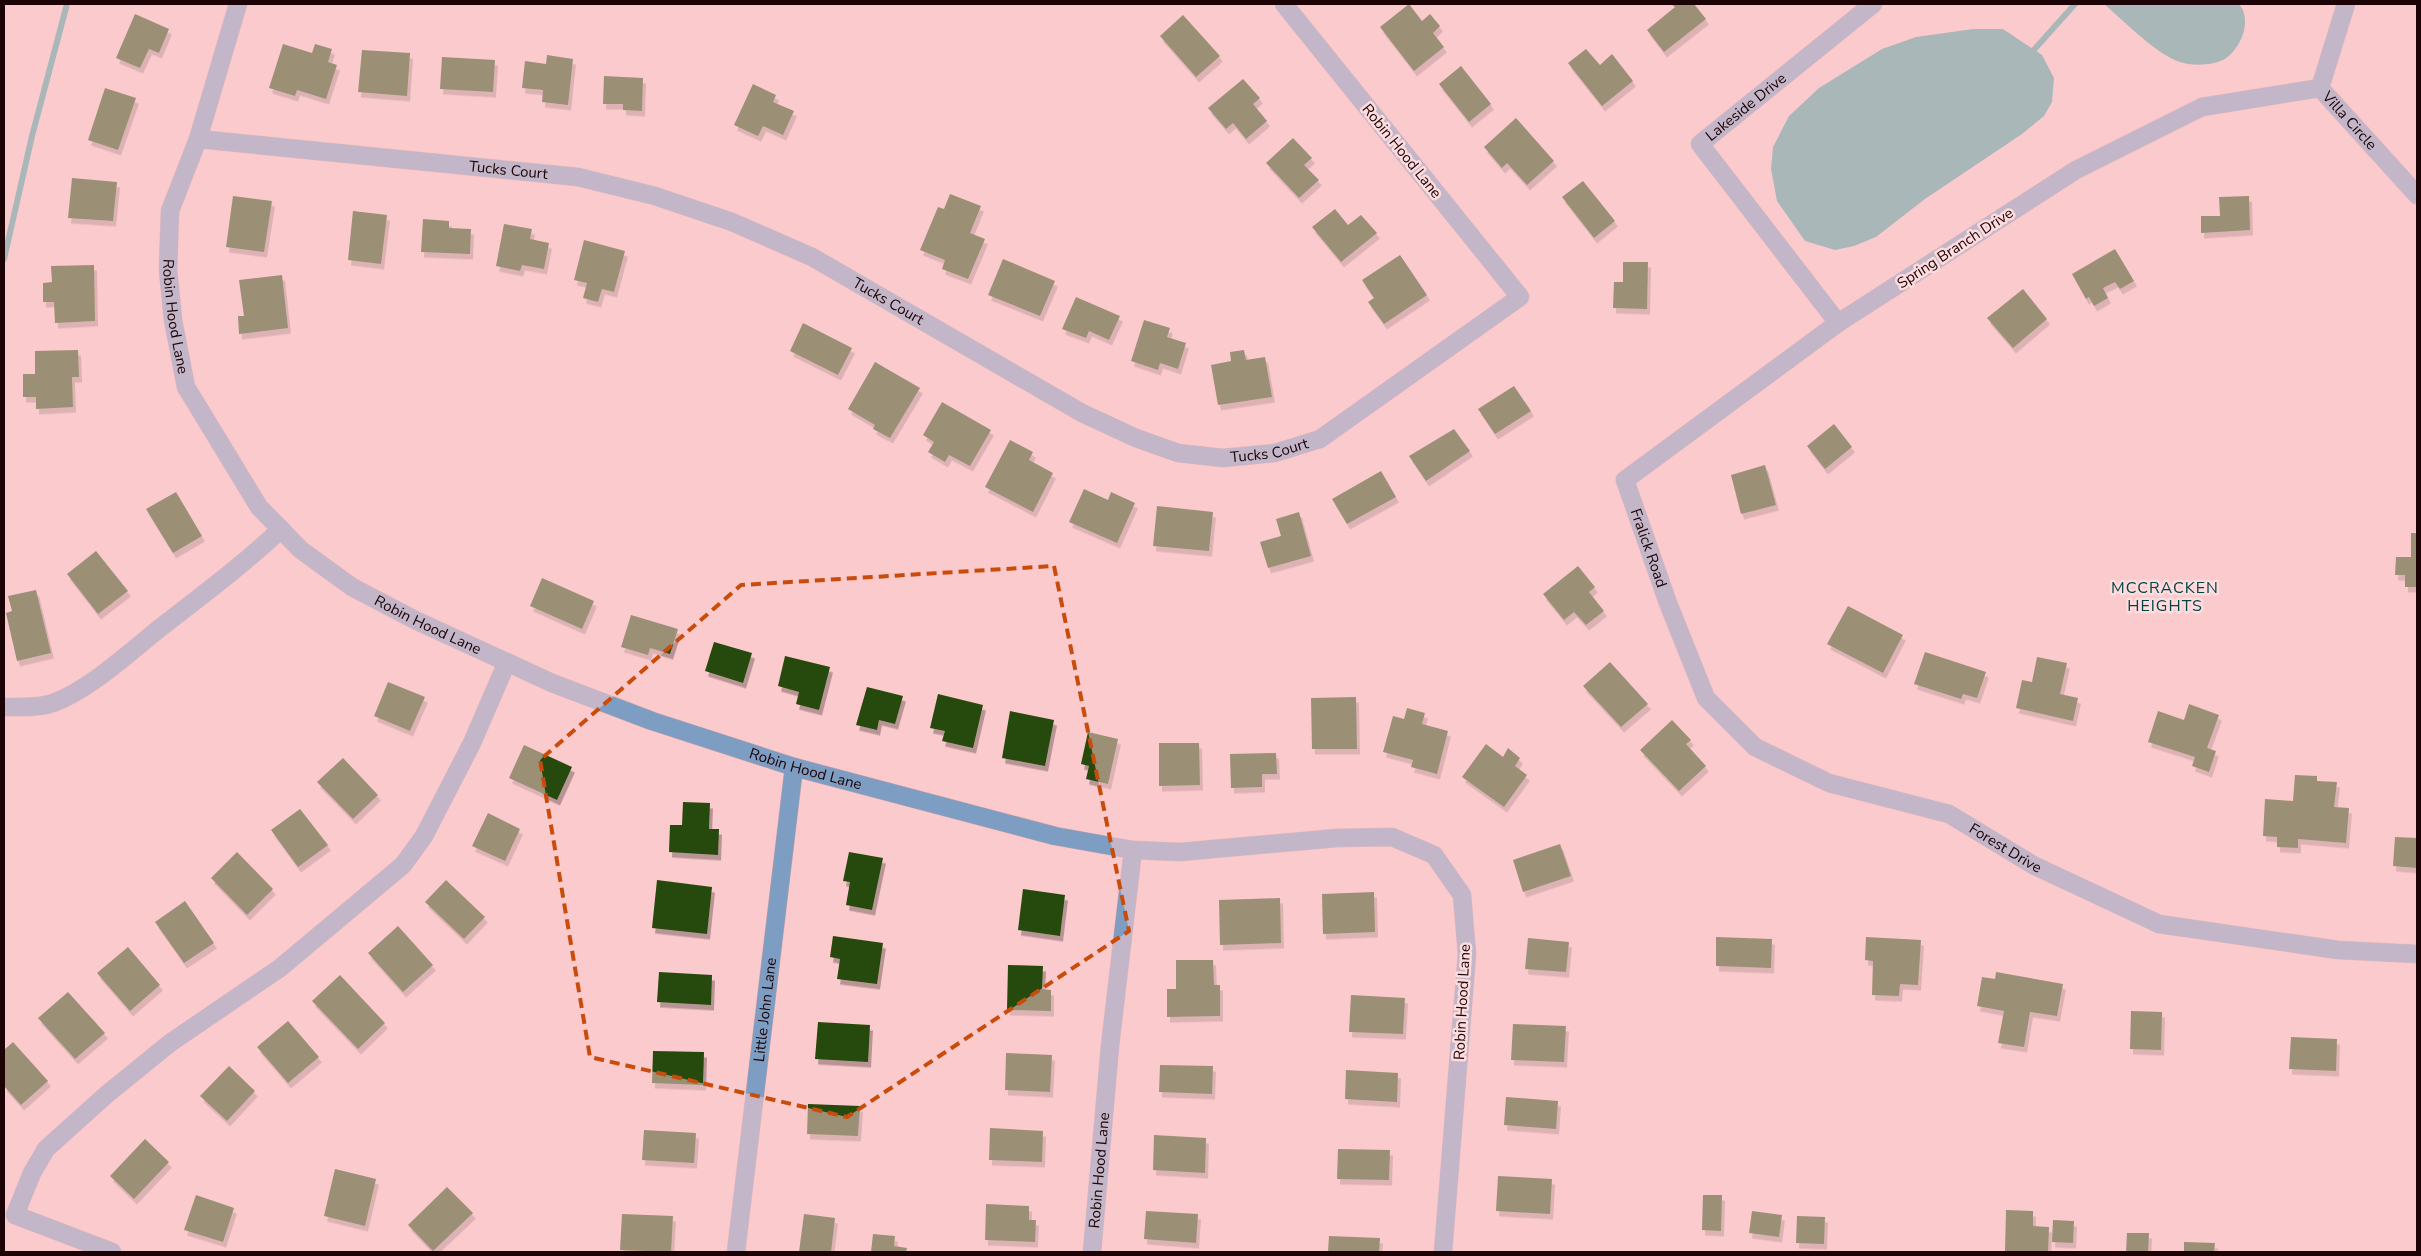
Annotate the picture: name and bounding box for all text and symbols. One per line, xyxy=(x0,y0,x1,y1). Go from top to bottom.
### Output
street label: Lakeside Drive xyxy=(1701,68,1790,146)
street label: Villa Circle xyxy=(2317,86,2381,154)
street label: Robin Hood Lane xyxy=(1358,100,1446,202)
street label: Tucks Court xyxy=(468,156,550,184)
street label: Spring Branch Drive xyxy=(1893,203,2017,293)
street label: Robin Hood Lane xyxy=(158,258,193,376)
street label: Tucks Court xyxy=(849,273,928,330)
street label: Tucks Court xyxy=(1229,433,1311,467)
street label: Fralick Road xyxy=(1626,506,1672,590)
district label: MCCRACKEN HEIGHTS xyxy=(2111,577,2219,617)
street label: Robin Hood Lane xyxy=(371,591,484,659)
street label: Robin Hood Lane xyxy=(747,743,864,795)
street label: Forest Drive xyxy=(1965,819,2045,878)
street label: Robin Hood Lane xyxy=(1449,943,1475,1060)
street label: Little John Lane xyxy=(749,956,781,1063)
street label: Robin Hood Lane xyxy=(1084,1112,1114,1229)

